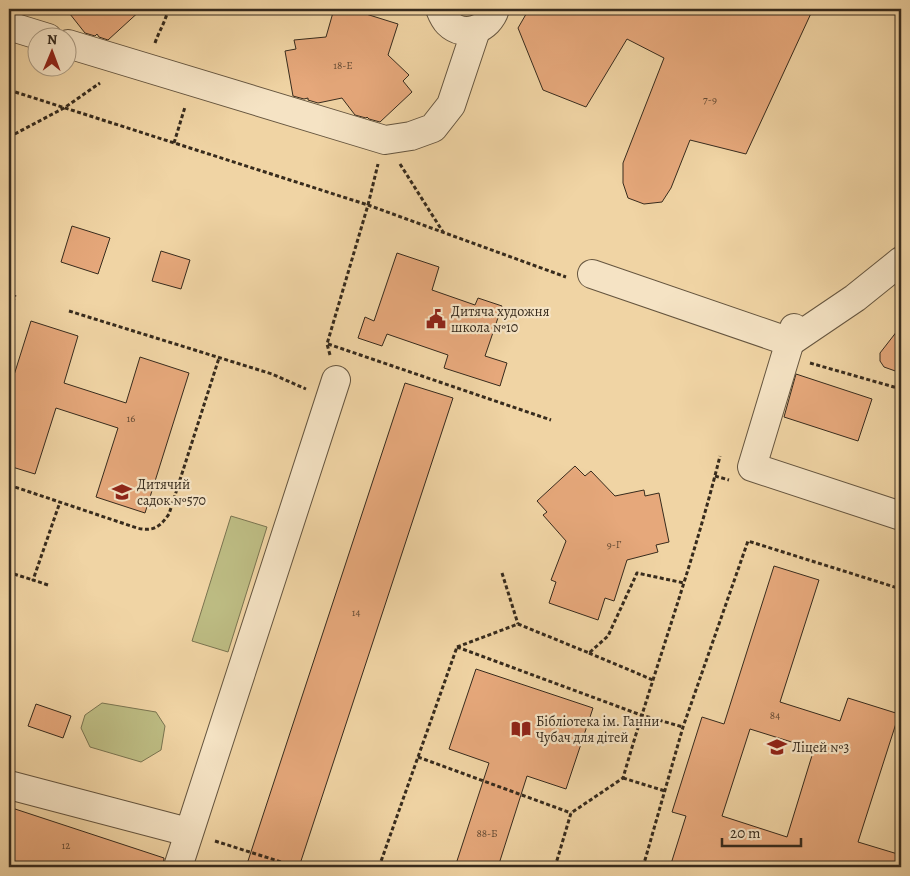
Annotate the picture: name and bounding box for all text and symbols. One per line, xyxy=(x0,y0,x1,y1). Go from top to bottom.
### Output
north arrow xyxy=(28,28,78,78)
text: N xyxy=(47,30,57,49)
house number: 18-Е xyxy=(333,58,353,73)
house number: 7-9 xyxy=(703,92,717,107)
place label: Дитяча художня школа №10 xyxy=(451,302,550,337)
public building icon: Дитяча художня школа №10 xyxy=(425,308,447,330)
house number: 16 xyxy=(127,411,135,426)
place label: Дитячий садок №570 xyxy=(137,475,206,510)
school or university icon: Дитячий садок №570 xyxy=(111,481,133,503)
house number: 9-Г xyxy=(607,537,622,552)
house number: 14 xyxy=(352,605,360,620)
house number: 84 xyxy=(770,708,780,723)
place label: Бібліотека ім. Ганни Чубач для дітей xyxy=(536,712,660,747)
library icon: Бібліотека ім. Ганни Чубач для дітей xyxy=(510,718,532,740)
school or university icon: Ліцей №3 xyxy=(766,736,788,758)
place label: Ліцей №3 xyxy=(792,738,849,757)
scale bar xyxy=(722,816,801,848)
text: 20 m xyxy=(730,823,761,843)
house number: 88-Б xyxy=(476,826,498,841)
house number: 12 xyxy=(62,838,71,853)

